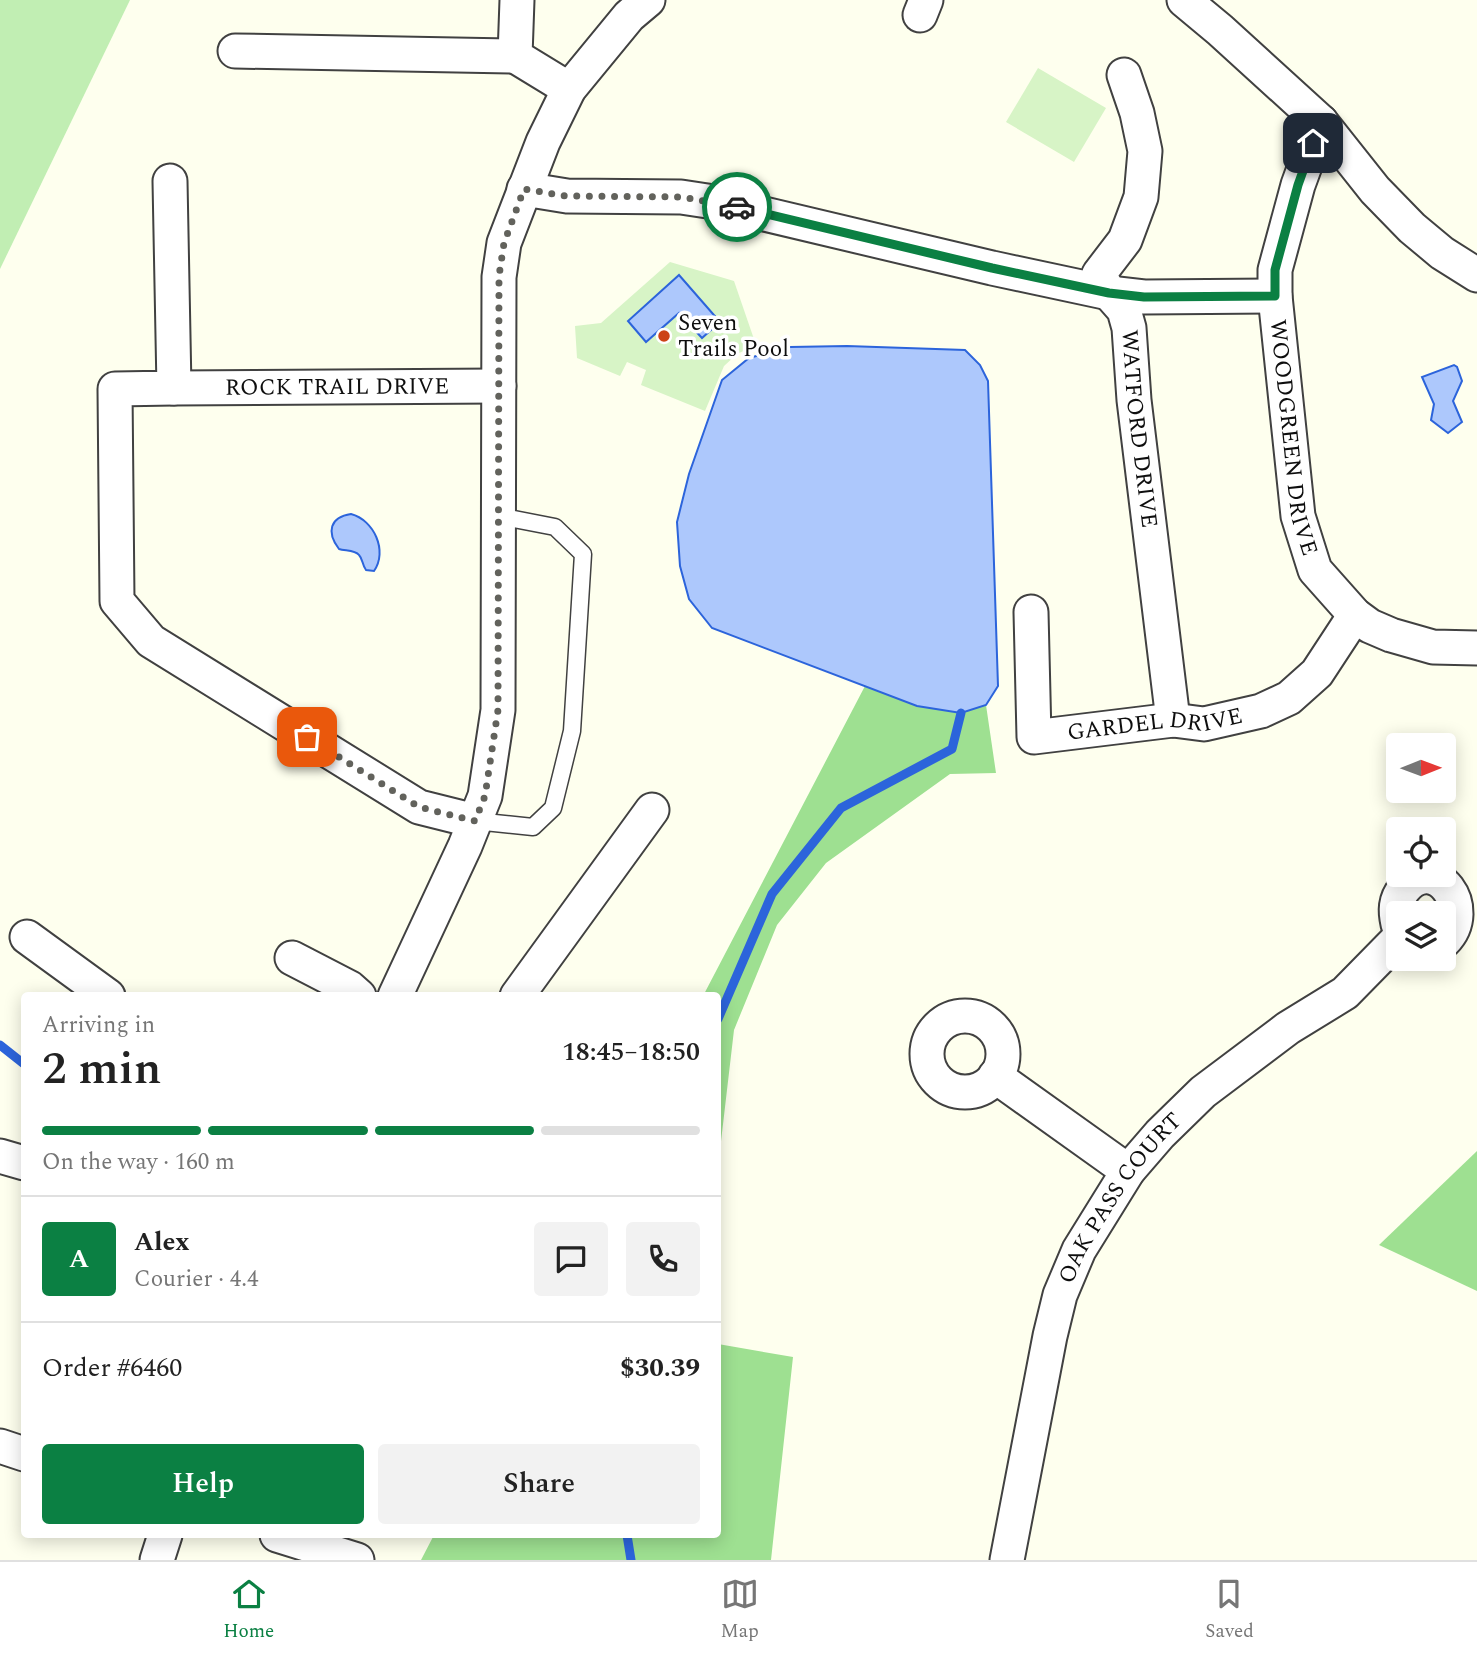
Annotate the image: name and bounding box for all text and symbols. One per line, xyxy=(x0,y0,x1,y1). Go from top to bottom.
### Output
pin xyxy=(1283,113,1343,173)
icon: home xyxy=(1294,124,1332,162)
courier xyxy=(702,172,772,242)
icon: car xyxy=(718,188,756,226)
place label: Seven Trails Pool xyxy=(678,306,789,367)
street label: WOODGREEN DRIVE xyxy=(1260,318,1327,560)
marker: Seven Trails Pool xyxy=(656,328,672,344)
street label: WATFORD DRIVE xyxy=(1112,328,1167,530)
street label: ROCK TRAIL DRIVE xyxy=(225,369,449,405)
street label: GARDEL DRIVE xyxy=(1065,698,1246,750)
pin xyxy=(277,707,337,767)
icon: bag xyxy=(288,718,326,756)
north arrow xyxy=(1386,733,1456,803)
map controls xyxy=(1386,733,1456,971)
button: locate xyxy=(1386,817,1456,887)
button: layers xyxy=(1386,901,1456,971)
text: Arriving in xyxy=(42,1008,155,1043)
text: 18:45–18:50 xyxy=(562,1032,700,1072)
text: 2 min xyxy=(42,1034,161,1104)
street label: OAK PASS COURT xyxy=(1049,1104,1190,1289)
text: On the way · 160 m xyxy=(42,1145,235,1180)
text: Alex xyxy=(134,1222,189,1262)
button: chat xyxy=(534,1222,608,1296)
button: phone xyxy=(626,1222,700,1296)
text: A xyxy=(69,1239,89,1279)
text: Courier · 4.4 xyxy=(134,1262,259,1297)
text: Order #6460 xyxy=(42,1348,182,1388)
text: $30.39 xyxy=(620,1348,700,1388)
button: Help xyxy=(42,1444,364,1524)
button: Share xyxy=(378,1444,700,1524)
tab: Home xyxy=(223,1575,274,1646)
tab: Map xyxy=(721,1575,759,1646)
tab: Saved xyxy=(1205,1575,1254,1646)

